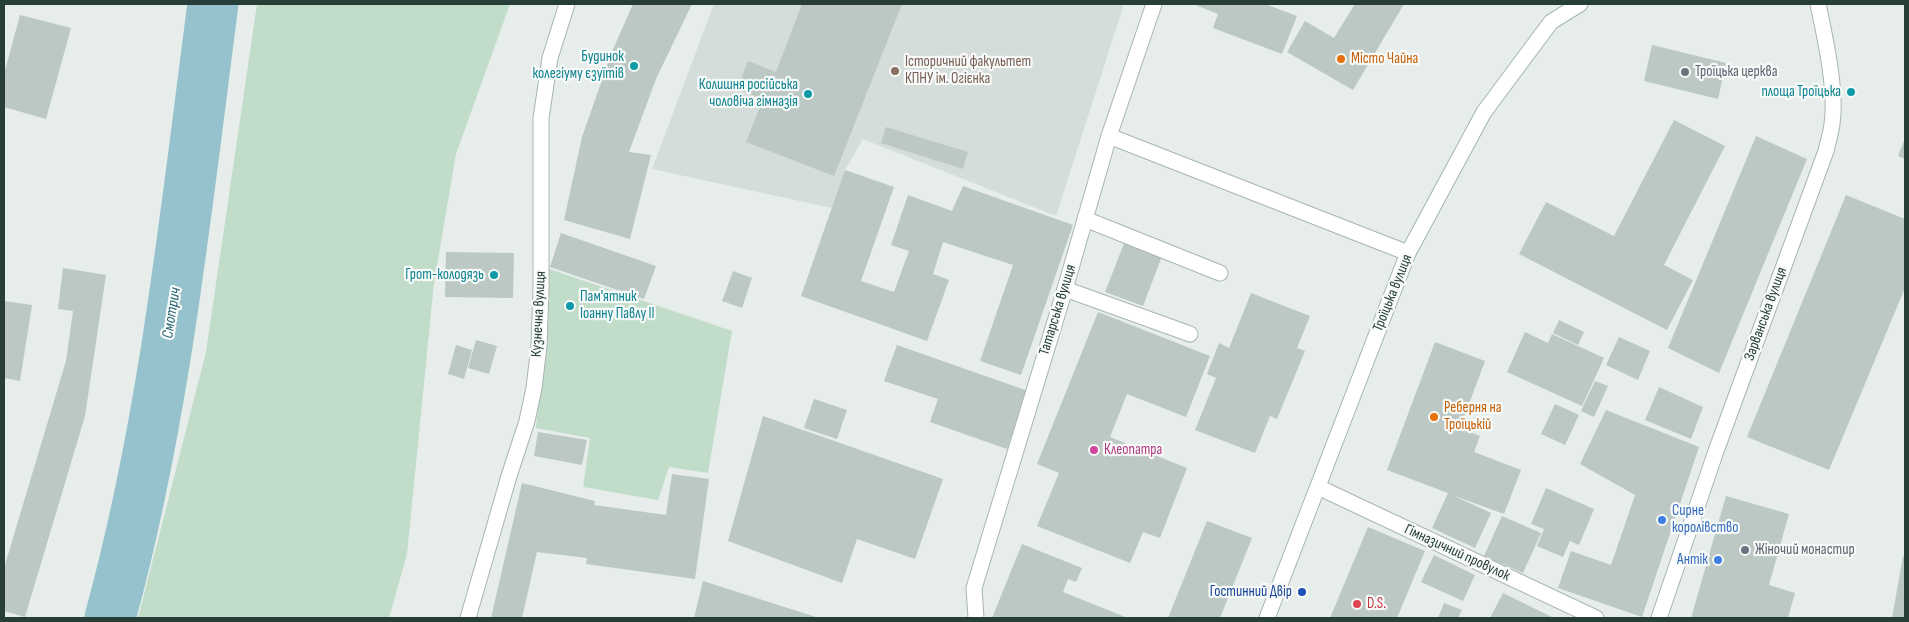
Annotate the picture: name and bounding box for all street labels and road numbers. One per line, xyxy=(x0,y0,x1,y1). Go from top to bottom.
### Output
street label: Троїцька вулиця xyxy=(1369,252,1417,334)
street label: Татарська вулиця xyxy=(1036,263,1080,357)
street label: Зарванська вулиця xyxy=(1741,265,1791,363)
street label: Кузнечна вулиця xyxy=(528,271,550,357)
street label: Гімназичний провулок xyxy=(1401,521,1513,585)

